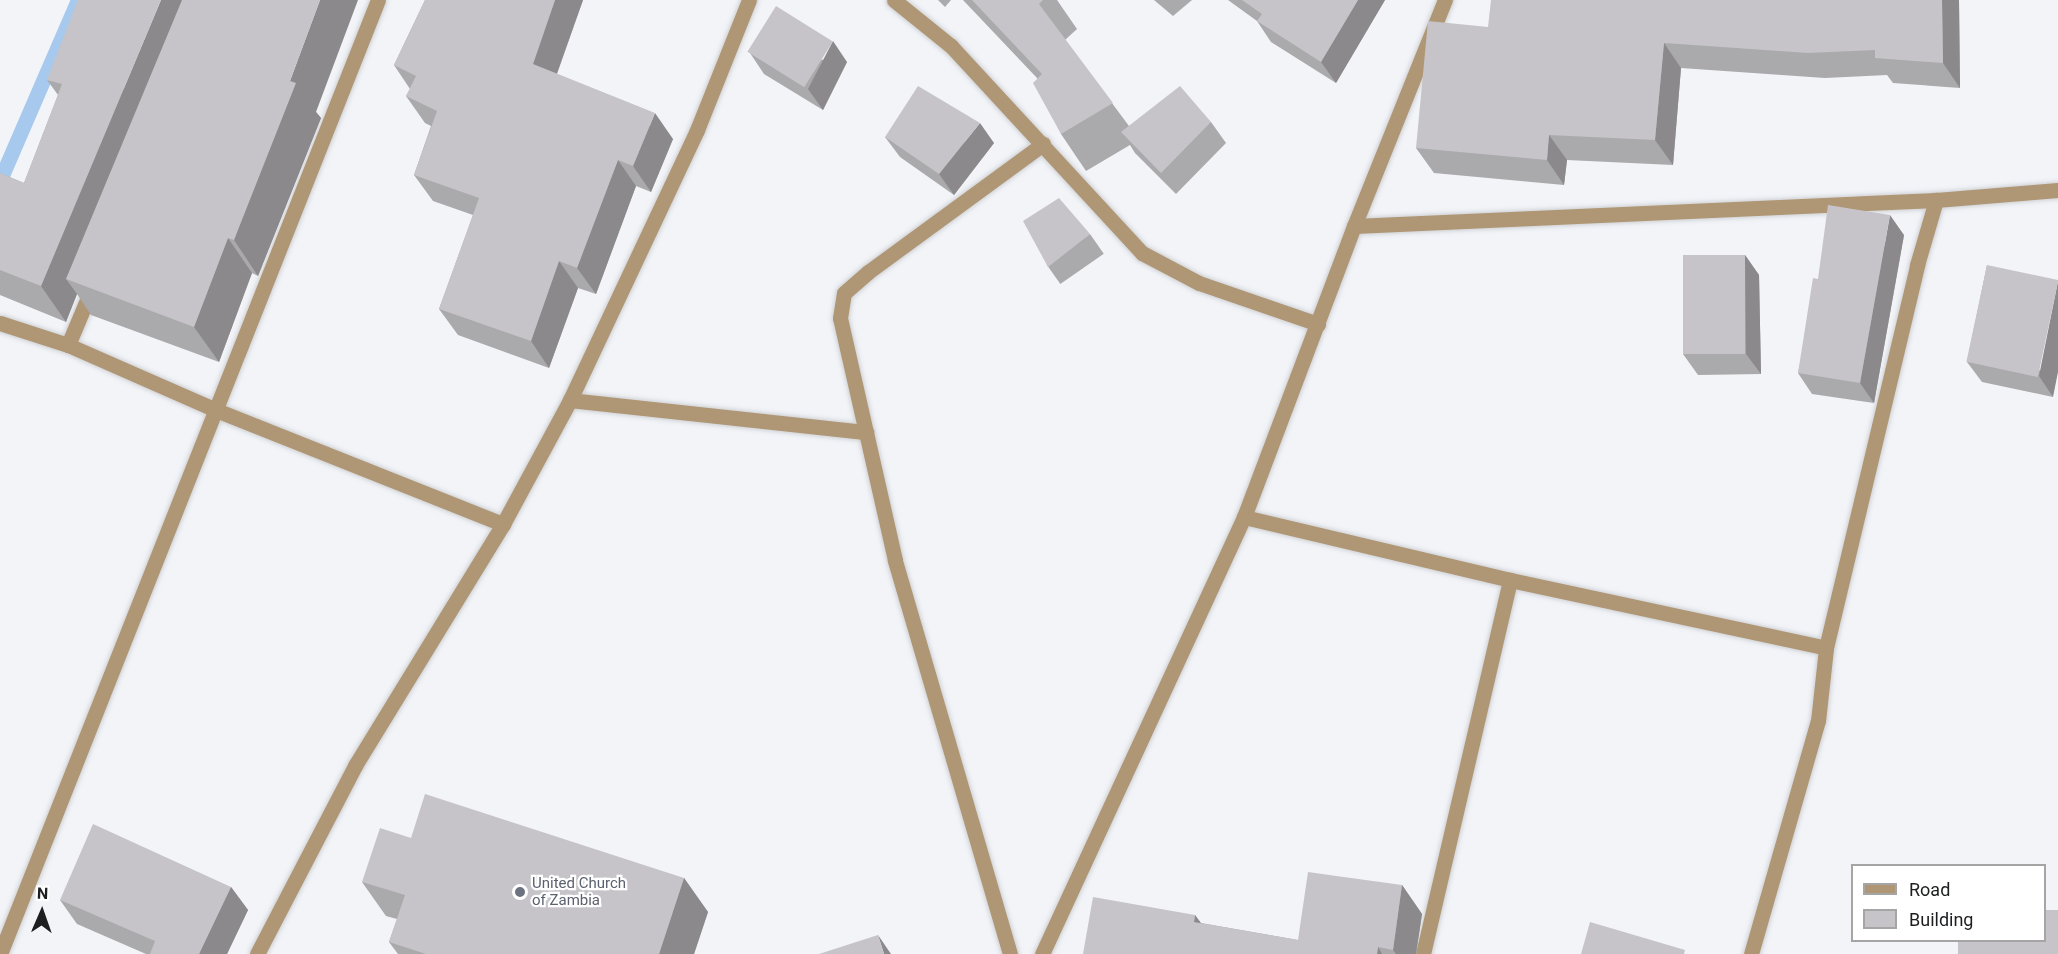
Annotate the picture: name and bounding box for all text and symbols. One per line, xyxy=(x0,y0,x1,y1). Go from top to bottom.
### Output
legend xyxy=(1851,864,2046,942)
place label: United Church of Zambia xyxy=(532,874,626,909)
text: Road xyxy=(1909,879,1950,900)
north arrow xyxy=(12,882,72,942)
text: N xyxy=(37,884,49,903)
marker: United Church of Zambia xyxy=(513,885,527,899)
text: Building xyxy=(1909,909,1973,930)

